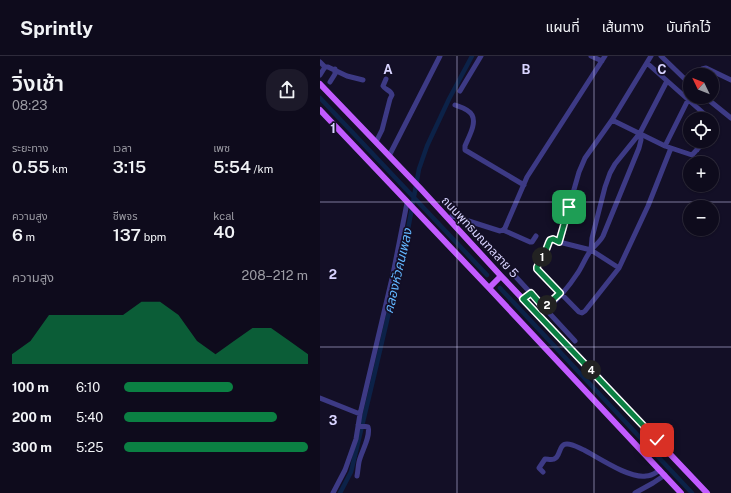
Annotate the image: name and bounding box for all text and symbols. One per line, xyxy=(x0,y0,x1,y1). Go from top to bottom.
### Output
text: Sprintly xyxy=(20,17,93,39)
text: แผนที่ xyxy=(546,19,580,35)
text: เส้นทาง xyxy=(602,19,644,35)
text: บันทึกไว้ xyxy=(666,19,711,35)
text: A xyxy=(383,62,393,77)
text: B xyxy=(522,62,531,77)
text: C xyxy=(657,62,667,77)
north arrow xyxy=(683,68,719,104)
map controls xyxy=(683,68,719,236)
button: share xyxy=(266,69,308,111)
text: วิ่งเช้า xyxy=(12,70,64,96)
text: 08:23 xyxy=(12,98,47,113)
button: locate xyxy=(683,112,719,148)
text: 1 xyxy=(330,121,336,136)
text: ระยะทาง xyxy=(12,142,48,154)
text: เวลา xyxy=(113,142,132,154)
text: เพซ xyxy=(213,142,230,154)
button: + xyxy=(683,156,719,192)
text: 0.55 xyxy=(12,157,49,177)
text: 3:15 xyxy=(113,157,146,177)
text: 5:54 xyxy=(213,157,251,177)
text: km xyxy=(49,163,68,175)
text: /km xyxy=(251,163,273,175)
pin xyxy=(552,190,586,224)
street label: ถนนพุทธมณฑลสาย 5 xyxy=(439,193,522,281)
icon: arrive xyxy=(558,196,580,218)
button: − xyxy=(683,200,719,236)
text: ความสูง xyxy=(12,210,48,222)
text: ชีพจร xyxy=(113,210,138,222)
text: kcal xyxy=(213,210,235,222)
text: 40 xyxy=(213,222,235,242)
text: 6 xyxy=(12,225,23,245)
text: 137 xyxy=(113,225,141,245)
water label: คลองหัวคนเพลง xyxy=(381,226,415,315)
text: m xyxy=(23,231,35,243)
text: bpm xyxy=(141,231,166,243)
pin: 1 xyxy=(532,247,552,267)
text: 1 xyxy=(540,251,544,263)
text: 2 xyxy=(329,267,337,282)
text: 208–212 m xyxy=(242,268,308,283)
text: ความสูง xyxy=(12,270,54,285)
pin: 2 xyxy=(537,295,557,315)
text: 2 xyxy=(544,299,551,311)
pin: 4 xyxy=(581,360,601,380)
text: 4 xyxy=(587,364,595,376)
text: 100 m xyxy=(12,380,49,395)
text: 6:10 xyxy=(76,380,100,395)
text: 200 m xyxy=(12,410,52,425)
text: 5:40 xyxy=(76,410,103,425)
text: 3 xyxy=(329,413,338,428)
pin xyxy=(640,423,674,457)
icon: check xyxy=(646,429,668,451)
text: 300 m xyxy=(12,440,52,455)
text: 5:25 xyxy=(76,440,104,455)

